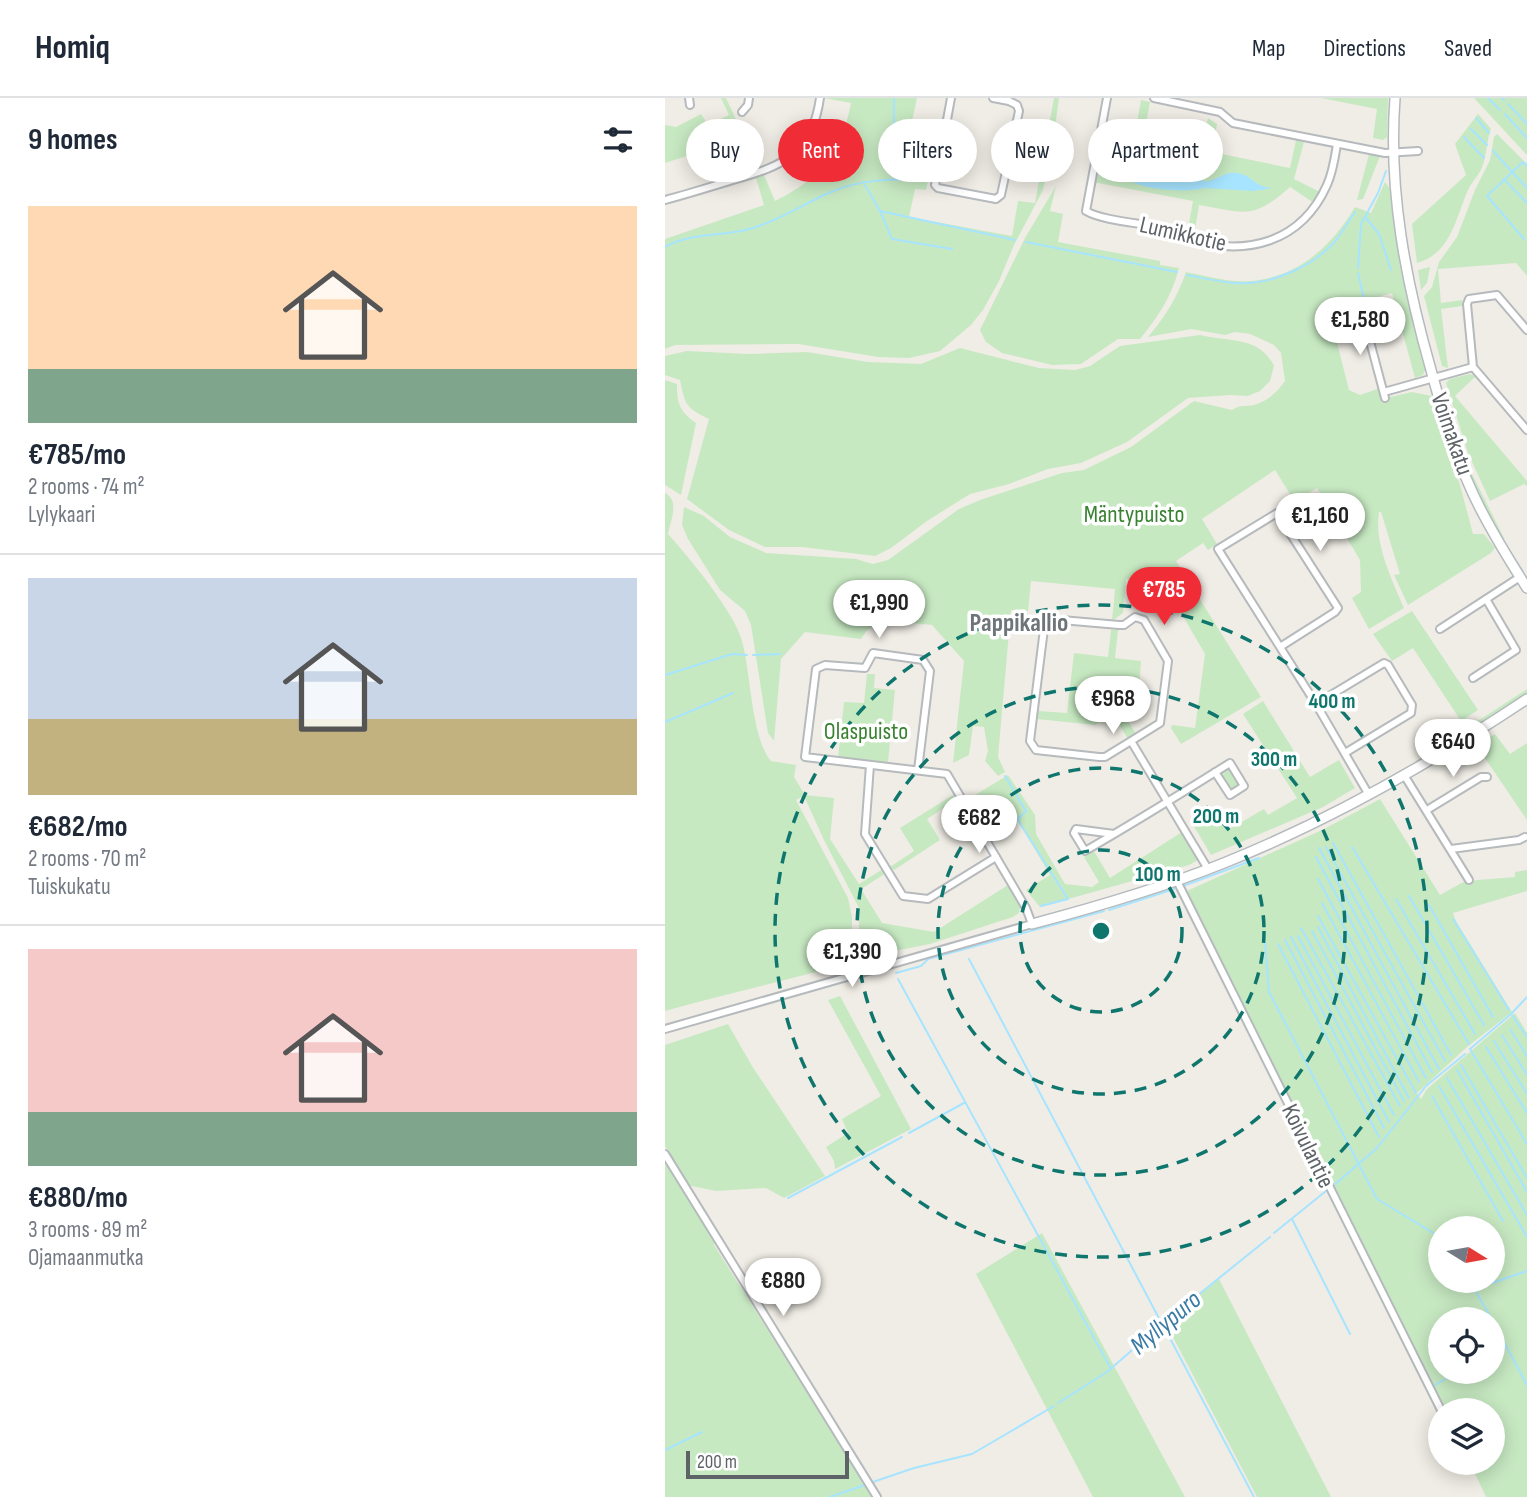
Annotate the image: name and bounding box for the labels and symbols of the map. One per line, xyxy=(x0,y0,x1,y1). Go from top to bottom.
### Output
street label: Lumikkotie xyxy=(1137,210,1229,258)
pin: €1,580 xyxy=(1303,298,1417,357)
street label: Voimakatu xyxy=(1424,389,1480,479)
pin: €1,160 xyxy=(1263,494,1377,553)
park label: Mäntypuisto xyxy=(1084,500,1184,529)
pin: €785 xyxy=(1123,568,1205,627)
pin: €1,990 xyxy=(822,580,936,640)
district label: Pappikallio xyxy=(970,608,1068,639)
pin: €968 xyxy=(1072,676,1154,736)
text: 400 m xyxy=(1309,689,1355,714)
park label: Olaspuisto xyxy=(824,717,908,746)
pin: €640 xyxy=(1412,720,1494,779)
text: 300 m xyxy=(1251,747,1297,772)
pin: €682 xyxy=(938,796,1020,855)
text: 200 m xyxy=(1193,804,1239,829)
text: 100 m xyxy=(1135,862,1181,887)
centre of rings xyxy=(1089,919,1113,943)
pin: €1,390 xyxy=(795,930,909,989)
street label: Koivulantie xyxy=(1275,1099,1341,1193)
north arrow xyxy=(1428,1216,1505,1293)
pin: €880 xyxy=(742,1258,824,1318)
water label: Myllypuro xyxy=(1124,1284,1208,1362)
scale bar xyxy=(686,1448,849,1480)

